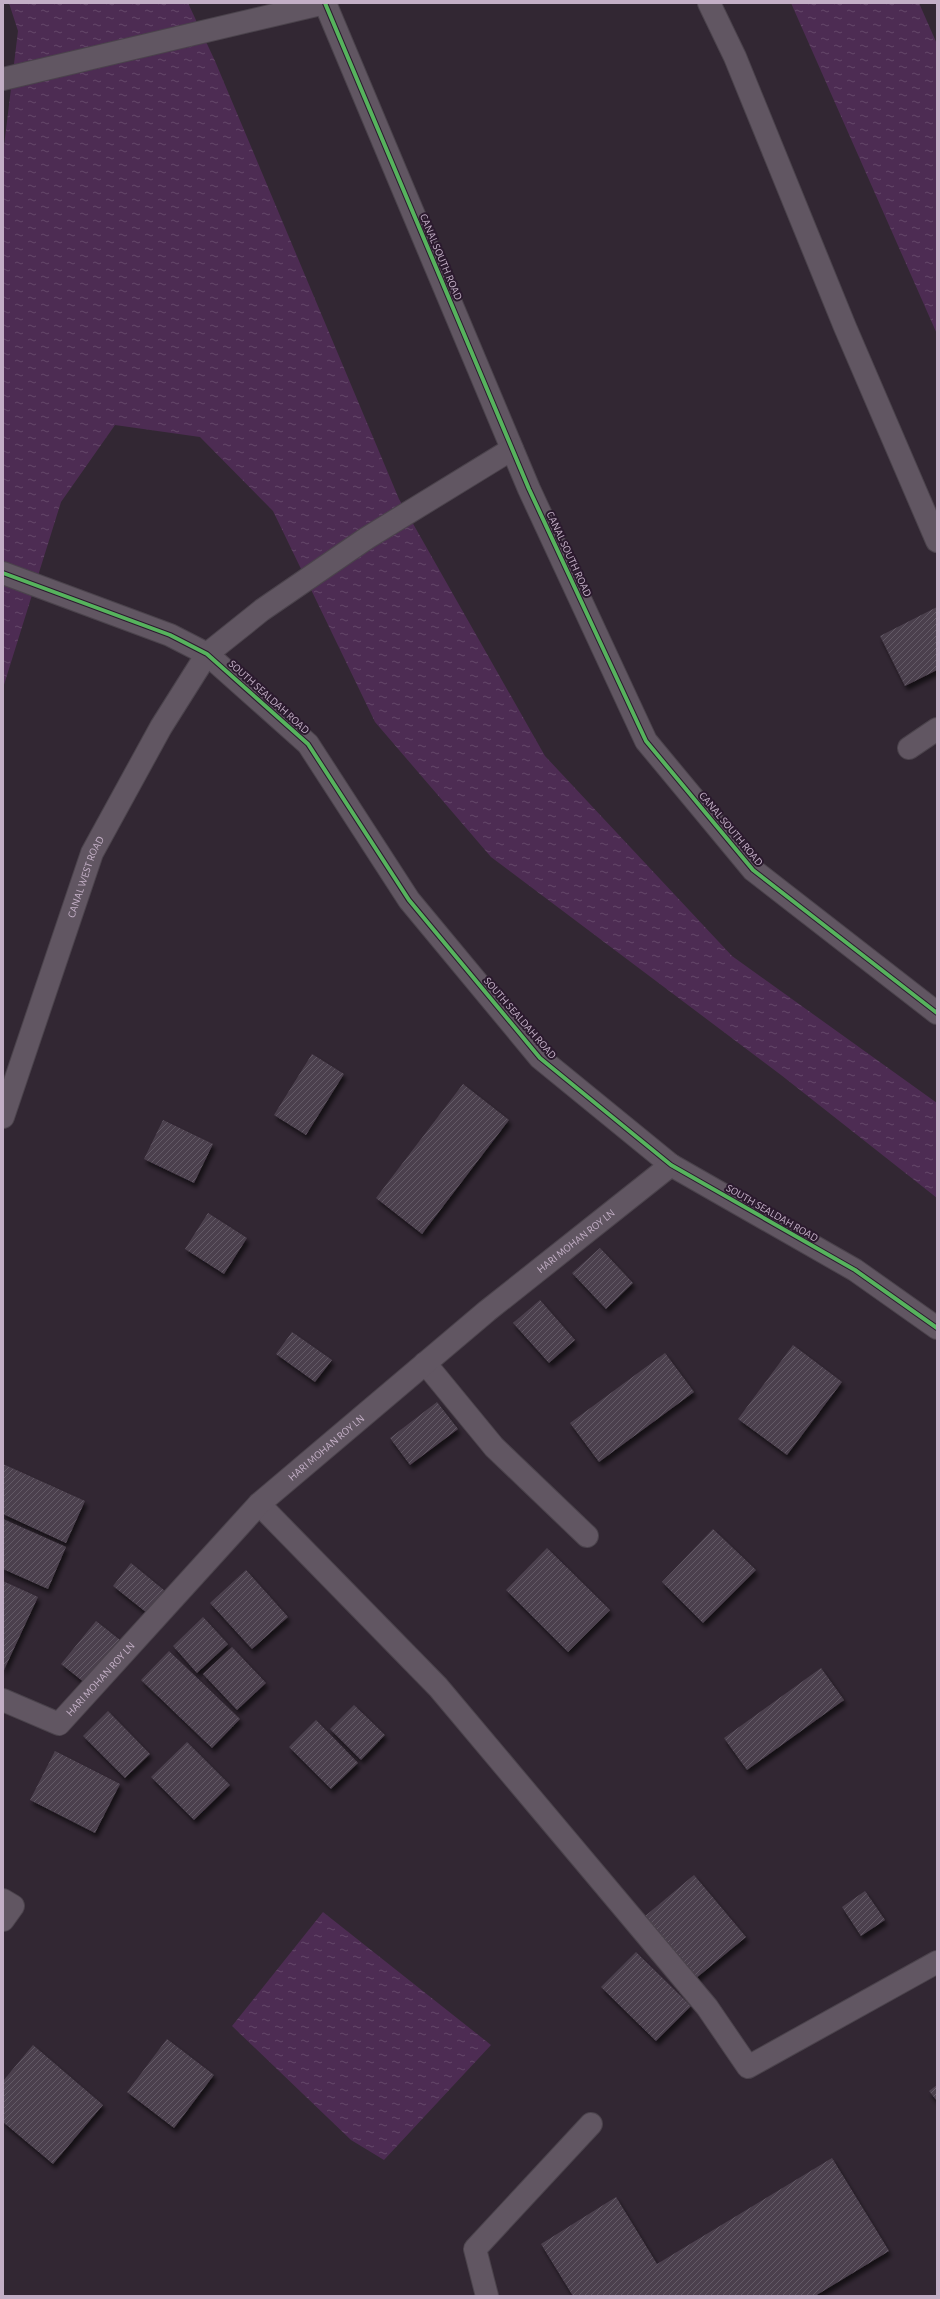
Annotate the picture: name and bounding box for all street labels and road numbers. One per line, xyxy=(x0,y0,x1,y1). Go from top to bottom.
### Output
street label: CANAL SOUTH ROAD xyxy=(418,212,464,302)
street label: CANAL SOUTH ROAD xyxy=(544,510,594,598)
street label: SOUTH SEALDAH ROAD xyxy=(227,658,311,736)
street label: CANAL SOUTH ROAD xyxy=(697,790,765,868)
street label: CANAL WEST ROAD xyxy=(65,834,106,919)
street label: SOUTH SEALDAH ROAD xyxy=(482,975,558,1061)
street label: SOUTH SEALDAH ROAD xyxy=(724,1182,820,1244)
street label: HARI MOHAN ROY LN xyxy=(535,1207,617,1275)
street label: HARI MOHAN ROY LN xyxy=(286,1412,366,1483)
street label: HARI MOHAN ROY LN xyxy=(64,1640,136,1718)

